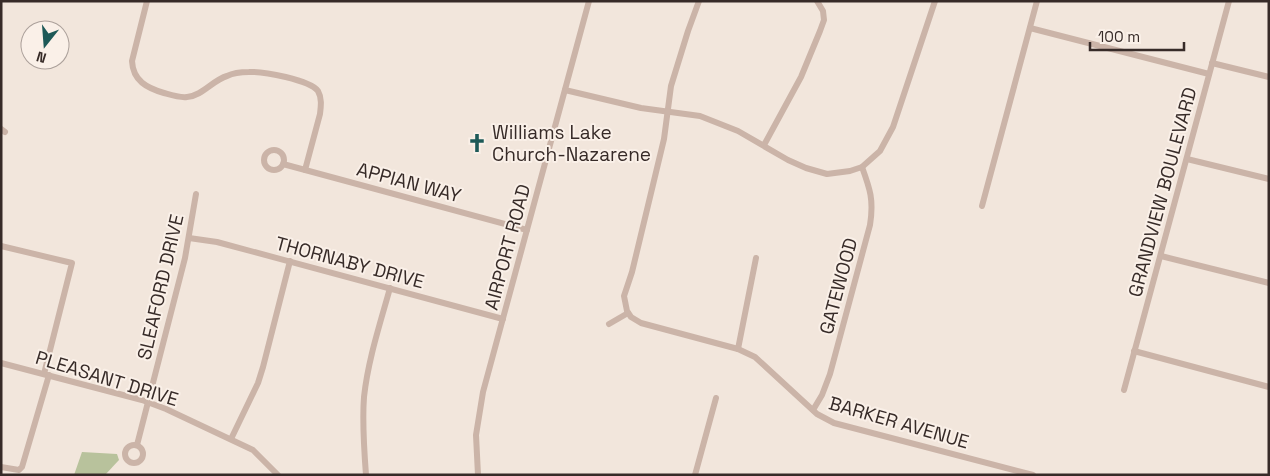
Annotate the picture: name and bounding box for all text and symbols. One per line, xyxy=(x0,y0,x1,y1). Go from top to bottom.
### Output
north arrow xyxy=(20,20,70,70)
scale bar xyxy=(1090,20,1184,52)
text: 100 m xyxy=(1098,27,1140,46)
text: N xyxy=(34,47,48,67)
street label: GRANDVIEW BOULEVARD xyxy=(1122,84,1203,300)
place label: Williams Lake Church-Nazarene xyxy=(492,120,651,167)
church icon: Williams Lake Church-Nazarene xyxy=(466,132,488,154)
street label: APPIAN WAY xyxy=(354,157,464,209)
street label: AIRPORT ROAD xyxy=(479,182,536,313)
street label: SLEAFORD DRIVE xyxy=(132,212,189,362)
street label: THORNABY DRIVE xyxy=(273,231,427,294)
street label: GATEWOOD xyxy=(814,235,863,337)
street label: PLEASANT DRIVE xyxy=(33,345,181,412)
street label: BARKER AVENUE xyxy=(826,391,972,454)

